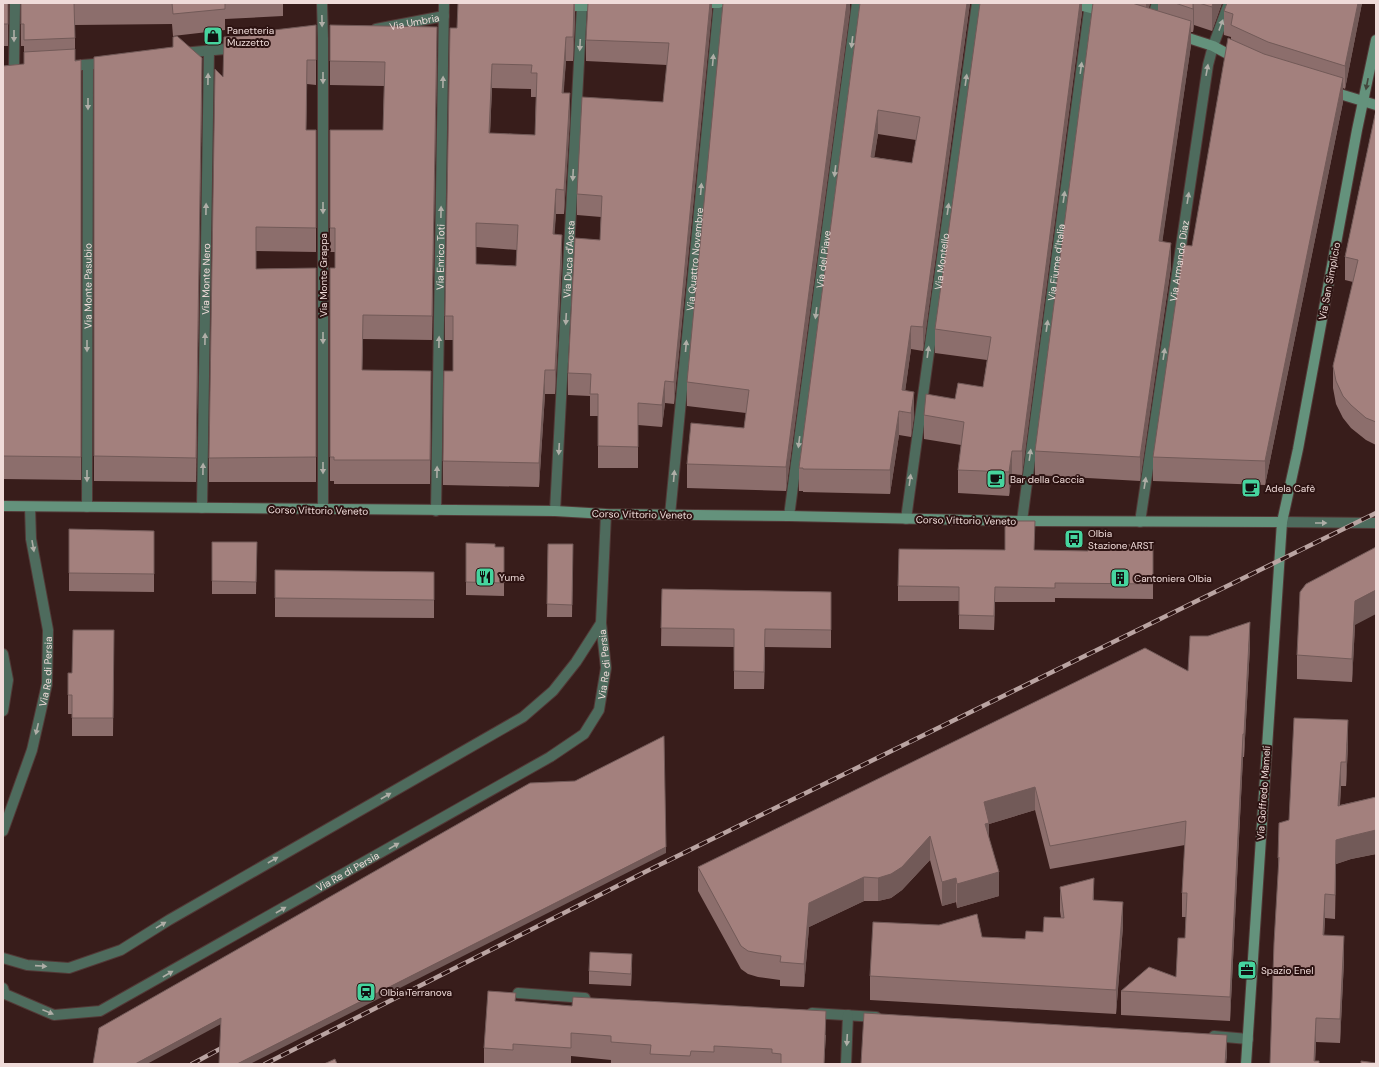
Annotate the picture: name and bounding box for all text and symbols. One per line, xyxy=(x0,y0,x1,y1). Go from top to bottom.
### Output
street label: Via Umbria xyxy=(388,11,440,33)
one-way arrow xyxy=(319,15,325,28)
one-way arrow xyxy=(1219,18,1225,30)
place label: Panetteria Muzzetto xyxy=(227,24,274,49)
shop icon: Panetteria Muzzetto xyxy=(202,25,224,47)
one-way arrow xyxy=(11,30,17,43)
one-way arrow xyxy=(849,36,855,48)
one-way arrow xyxy=(577,39,584,51)
one-way arrow xyxy=(710,54,717,66)
one-way arrow xyxy=(1078,62,1084,74)
one-way arrow xyxy=(1205,64,1211,76)
one-way arrow xyxy=(205,72,211,85)
one-way arrow xyxy=(320,72,326,85)
one-way arrow xyxy=(963,74,970,86)
one-way arrow xyxy=(440,75,446,88)
one-way arrow xyxy=(1364,78,1370,91)
one-way arrow xyxy=(85,98,91,111)
one-way arrow xyxy=(832,164,838,177)
one-way arrow xyxy=(570,169,577,181)
one-way arrow xyxy=(698,183,704,195)
one-way arrow xyxy=(1061,191,1067,203)
one-way arrow xyxy=(1185,192,1191,204)
one-way arrow xyxy=(203,202,209,215)
one-way arrow xyxy=(320,202,326,215)
one-way arrow xyxy=(945,203,951,215)
one-way arrow xyxy=(438,205,444,218)
street label: Via Quattro Novembre xyxy=(684,207,706,311)
street label: Via Armando Diaz xyxy=(1167,219,1192,302)
street label: Via Duca d'Aosta xyxy=(560,220,578,298)
street label: Via Fiume d'Italia xyxy=(1045,223,1068,302)
street label: Via Enrico Toti xyxy=(433,224,448,290)
street label: Via del Piave xyxy=(813,229,834,289)
street label: Via Montello xyxy=(932,232,952,291)
street label: Via Monte Grappa xyxy=(317,233,330,317)
street label: Via San Simplicio xyxy=(1316,241,1343,321)
street label: Via Monte Pasubio xyxy=(81,243,95,329)
street label: Via Monte Nero xyxy=(199,243,213,315)
one-way arrow xyxy=(813,307,819,319)
one-way arrow xyxy=(562,313,569,325)
one-way arrow xyxy=(1044,320,1050,332)
one-way arrow xyxy=(202,332,208,345)
one-way arrow xyxy=(320,332,326,345)
one-way arrow xyxy=(436,335,442,348)
one-way arrow xyxy=(84,340,90,353)
one-way arrow xyxy=(683,340,689,352)
one-way arrow xyxy=(925,346,931,358)
one-way arrow xyxy=(1162,348,1168,361)
one-way arrow xyxy=(796,436,802,448)
one-way arrow xyxy=(555,443,562,455)
one-way arrow xyxy=(1026,449,1033,461)
one-way arrow xyxy=(200,462,206,475)
one-way arrow xyxy=(320,462,326,475)
one-way arrow xyxy=(434,465,440,478)
cafe icon: Bar della Caccia xyxy=(985,468,1007,490)
one-way arrow xyxy=(84,470,90,483)
one-way arrow xyxy=(670,470,677,482)
place label: Bar della Caccia xyxy=(1010,473,1084,486)
one-way arrow xyxy=(907,474,913,487)
one-way arrow xyxy=(1142,477,1148,489)
cafe icon: Adela Cafè xyxy=(1240,477,1262,499)
place label: Adela Cafè xyxy=(1265,482,1315,495)
street label: Corso Vittorio Veneto xyxy=(268,503,368,518)
street label: Corso Vittorio Veneto xyxy=(592,507,692,522)
street label: Corso Vittorio Veneto xyxy=(916,513,1016,528)
one-way arrow xyxy=(1315,520,1328,526)
place label: Olbia Stazione ARST xyxy=(1088,527,1154,552)
bus stop icon: Olbia Stazione ARST xyxy=(1063,528,1085,550)
one-way arrow xyxy=(30,539,36,552)
restaurant icon: Yumè xyxy=(474,566,496,588)
building icon: Cantoniera Olbia xyxy=(1109,567,1131,589)
place label: Yumè xyxy=(499,571,525,584)
place label: Cantoniera Olbia xyxy=(1134,572,1212,585)
street label: Via Re di Persia xyxy=(595,629,613,700)
street label: Via Re di Persia xyxy=(36,636,55,708)
one-way arrow xyxy=(34,723,40,735)
street label: Via Goffredo Mameli xyxy=(1254,745,1273,841)
one-way arrow xyxy=(380,792,392,799)
one-way arrow xyxy=(388,842,400,849)
street label: Via Re di Persia xyxy=(314,849,382,895)
one-way arrow xyxy=(267,857,279,864)
one-way arrow xyxy=(275,906,287,913)
one-way arrow xyxy=(155,922,167,929)
office icon: Spazio Enel xyxy=(1236,959,1258,981)
one-way arrow xyxy=(35,963,47,970)
place label: Spazio Enel xyxy=(1261,964,1313,977)
one-way arrow xyxy=(162,970,173,977)
station icon: Olbia Terranova xyxy=(355,981,377,1003)
place label: Olbia Terranova xyxy=(380,986,452,999)
one-way arrow xyxy=(42,1009,54,1016)
one-way arrow xyxy=(844,1034,850,1047)

